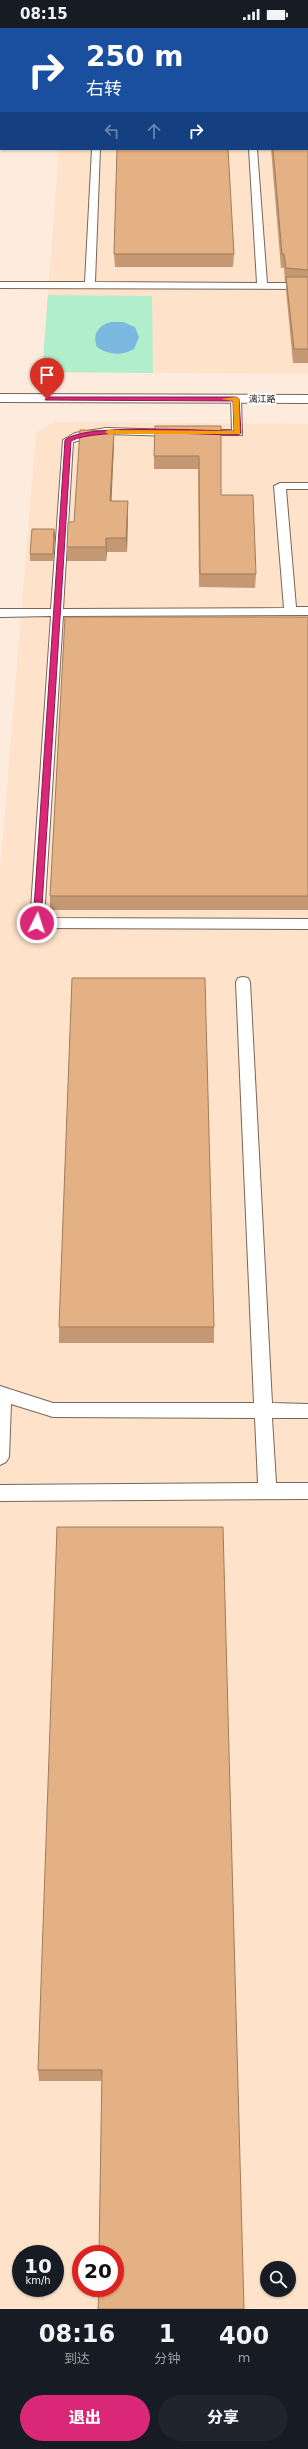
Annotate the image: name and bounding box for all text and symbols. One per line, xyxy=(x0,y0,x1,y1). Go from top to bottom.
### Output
text: 08:15 xyxy=(20,5,68,23)
text: 250 m xyxy=(86,40,183,73)
icon: right xyxy=(20,44,72,96)
text: 右转 xyxy=(86,78,122,99)
icon: left xyxy=(101,120,123,142)
icon: ahead xyxy=(143,120,165,142)
icon: right xyxy=(185,120,207,142)
pin xyxy=(30,358,64,399)
icon: arrive xyxy=(36,364,58,386)
street label: 漓江路 xyxy=(248,394,276,404)
position arrow xyxy=(16,902,58,944)
speed limit sign: 20 xyxy=(72,2245,124,2297)
text: 10 xyxy=(24,2254,52,2278)
map controls xyxy=(260,2261,296,2297)
button: search xyxy=(260,2261,296,2297)
text: km/h xyxy=(25,2275,51,2286)
text: 08:16 xyxy=(39,2320,115,2348)
text: 1 xyxy=(159,2320,175,2348)
text: 400 xyxy=(219,2322,269,2350)
text: m xyxy=(238,2350,250,2365)
text: 到达 xyxy=(64,2351,90,2366)
text: 分钟 xyxy=(154,2351,180,2366)
button: 退出 xyxy=(20,2395,150,2441)
button: 分享 xyxy=(158,2395,288,2441)

